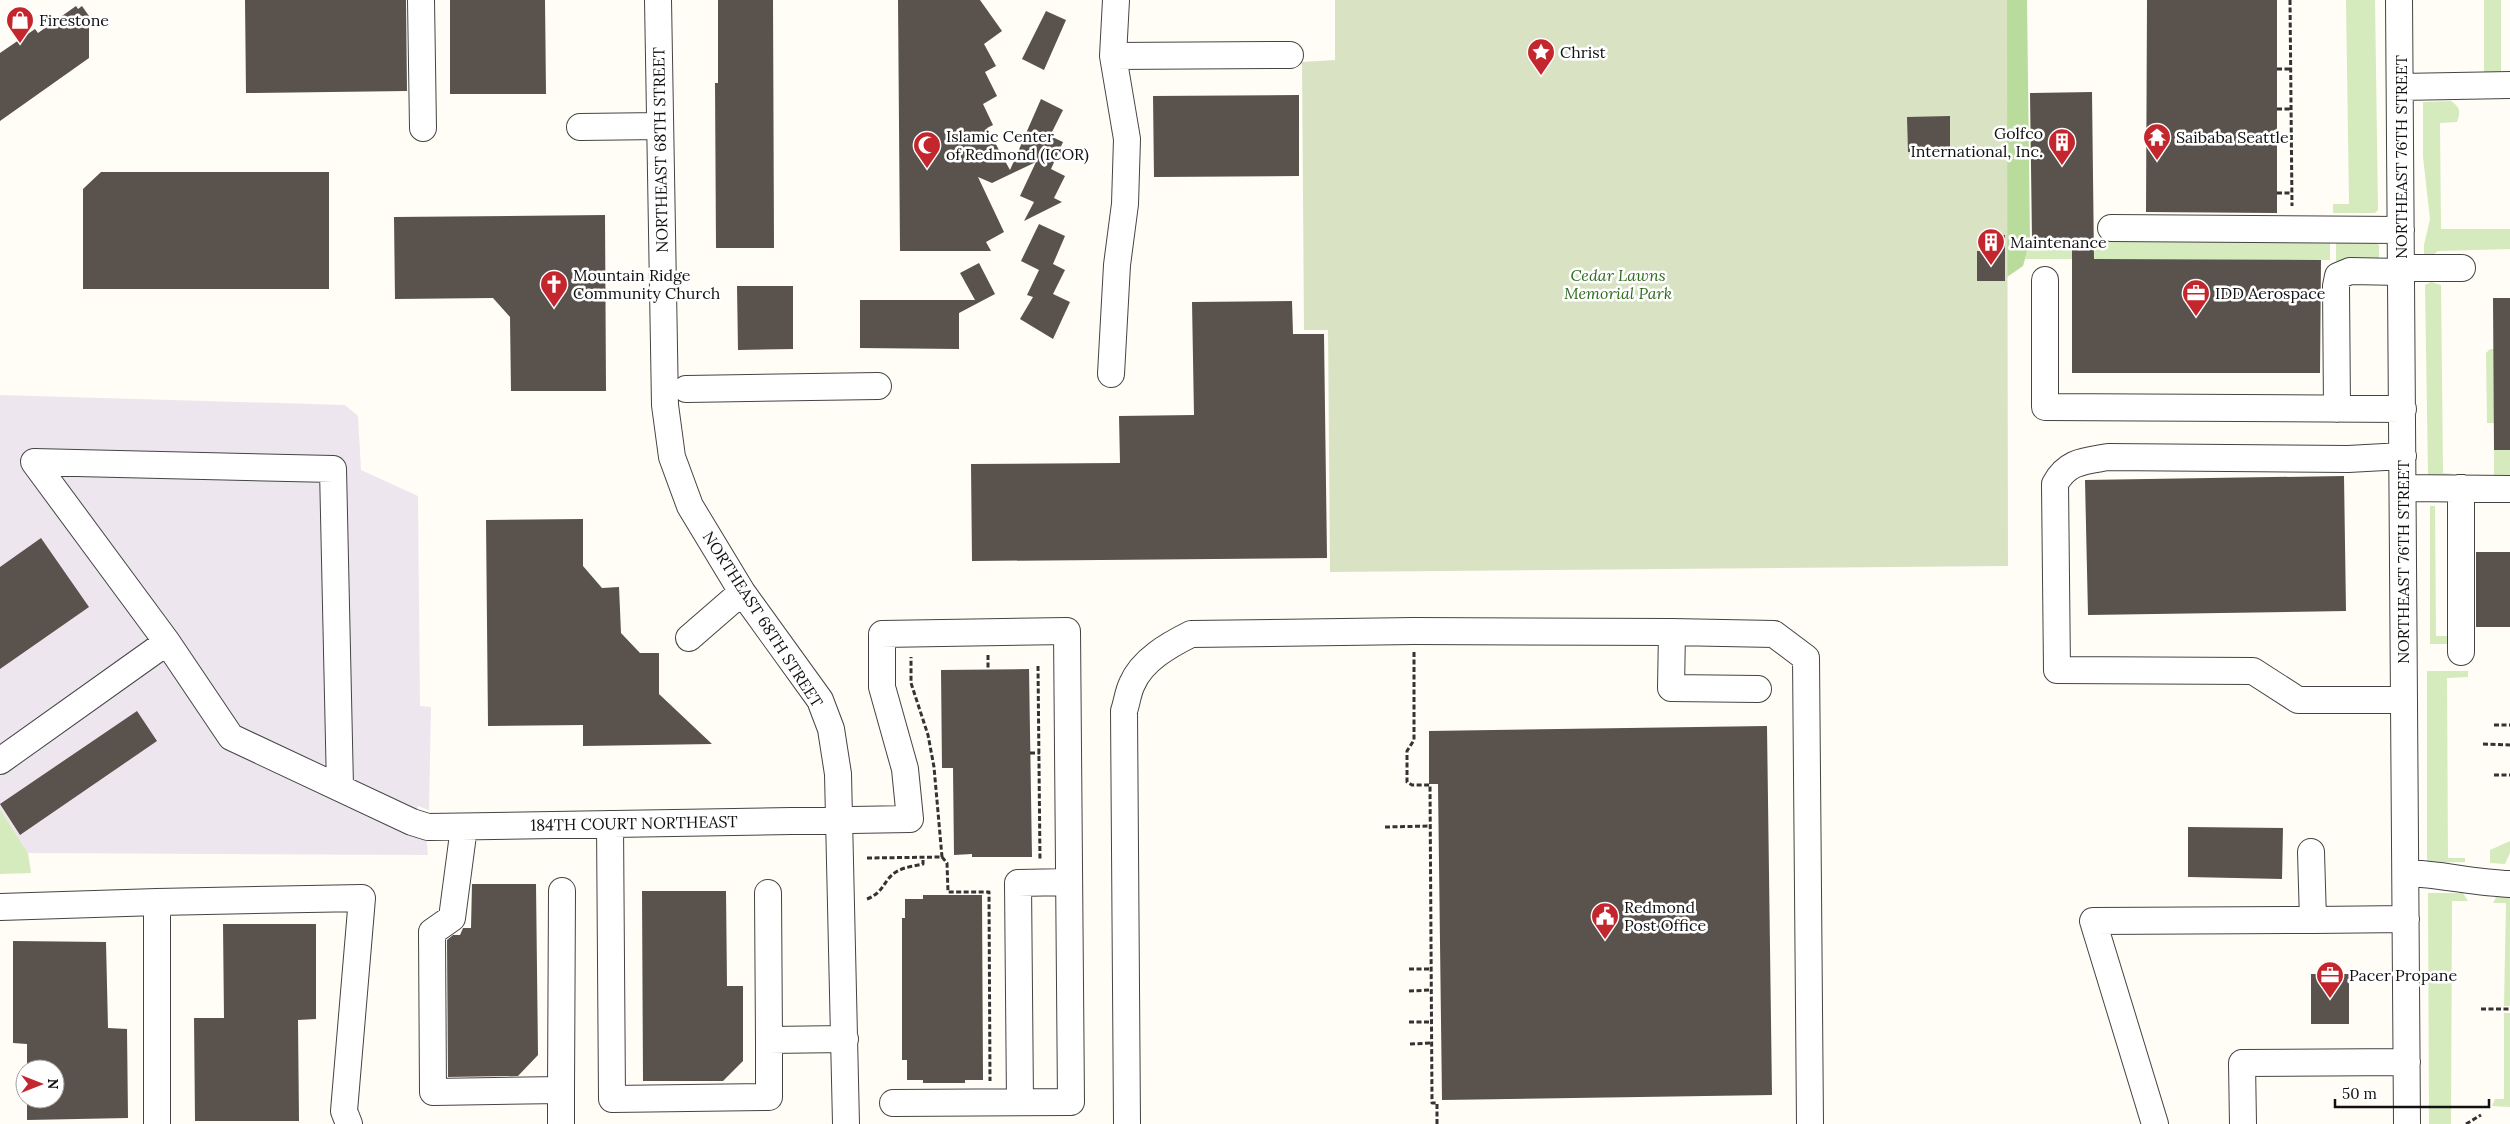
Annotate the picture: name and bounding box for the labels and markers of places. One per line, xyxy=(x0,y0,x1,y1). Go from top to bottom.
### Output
shop icon: Firestone xyxy=(5,5,35,44)
place label: Firestone xyxy=(39,10,109,30)
place icon: Christ xyxy=(1526,37,1556,76)
place label: Christ xyxy=(1560,42,1607,62)
temple icon: Saibaba Seattle xyxy=(2142,122,2172,161)
place label: Golfco International, Inc. xyxy=(1911,123,2043,161)
place label: Islamic Center of Redmond (ICOR) xyxy=(946,126,1089,165)
building icon: Golfco International, Inc. xyxy=(2047,127,2077,166)
place label: Saibaba Seattle xyxy=(2176,127,2289,147)
mosque icon: Islamic Center of Redmond (ICOR) xyxy=(912,130,942,169)
building icon: Maintenance xyxy=(1976,227,2006,266)
place label: Maintenance xyxy=(2010,232,2107,252)
place label: Mountain Ridge Community Church xyxy=(573,265,721,303)
church icon: Mountain Ridge Community Church xyxy=(539,269,569,308)
office icon: IDD Aerospace xyxy=(2181,278,2211,317)
place label: IDD Aerospace xyxy=(2215,283,2326,303)
place label: Redmond Post Office xyxy=(1624,897,1706,935)
public building icon: Redmond Post Office xyxy=(1590,901,1620,940)
office icon: Pacer Propane xyxy=(2315,960,2345,999)
place label: Pacer Propane xyxy=(2349,965,2457,985)

